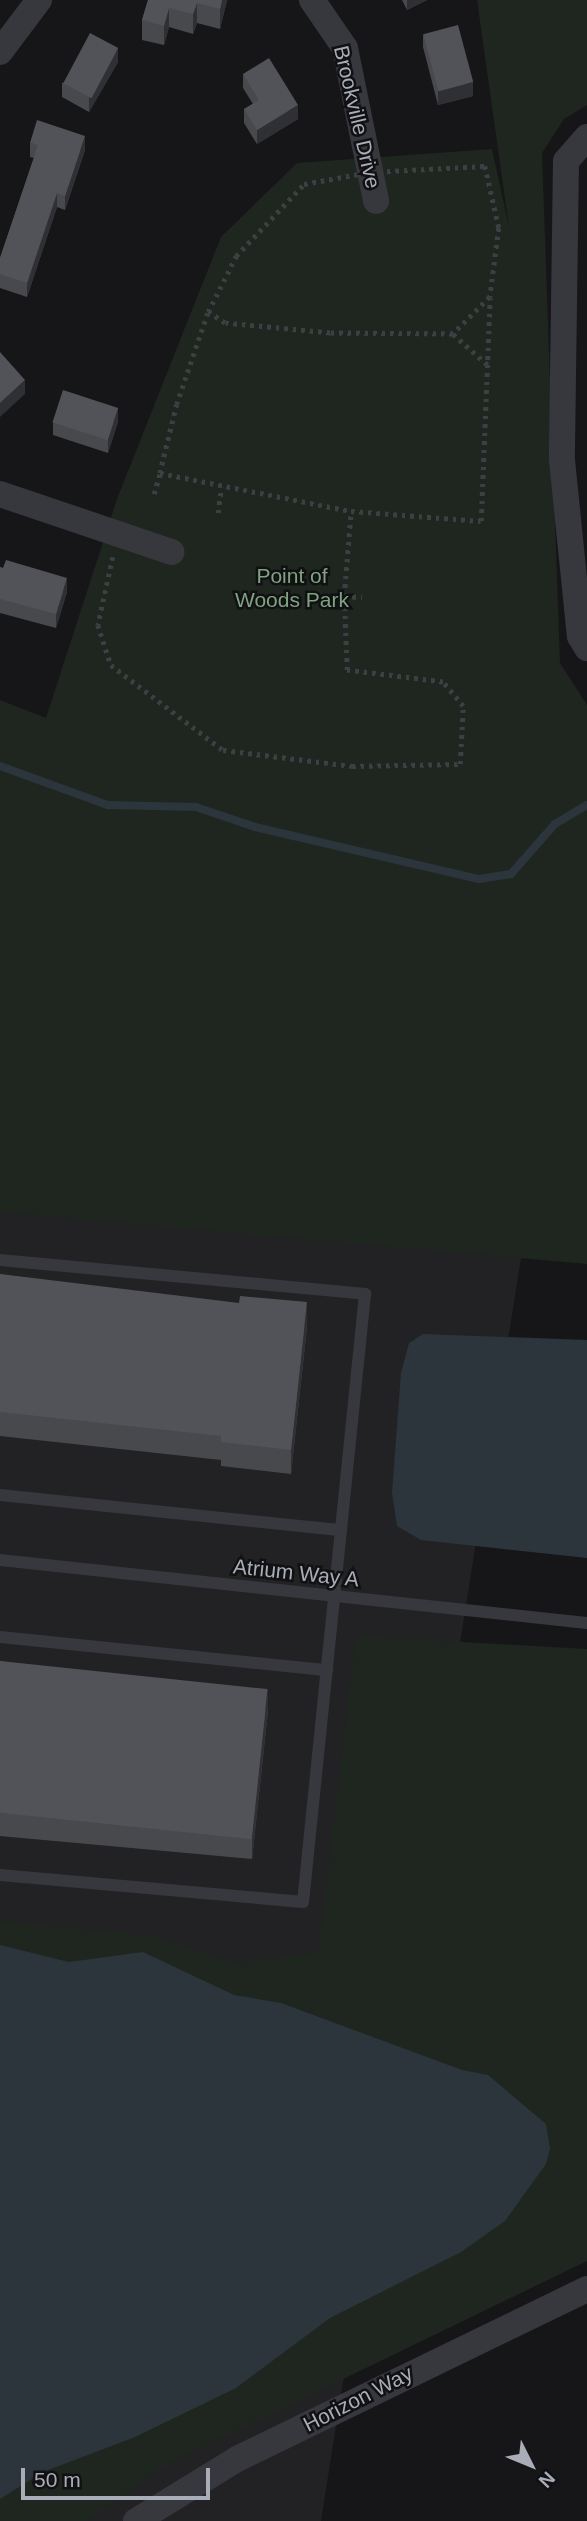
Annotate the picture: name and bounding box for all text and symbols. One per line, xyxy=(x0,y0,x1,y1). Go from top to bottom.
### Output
street label: Brookville Drive xyxy=(328,43,386,191)
park label: Point of Woods Park xyxy=(235,563,349,613)
street label: Atrium Way A xyxy=(231,1554,361,1592)
street label: Horizon Way xyxy=(299,2361,417,2437)
north arrow xyxy=(496,2430,566,2500)
scale bar xyxy=(24,2454,214,2498)
text: N xyxy=(534,2467,559,2492)
text: 50 m xyxy=(34,2468,81,2491)

